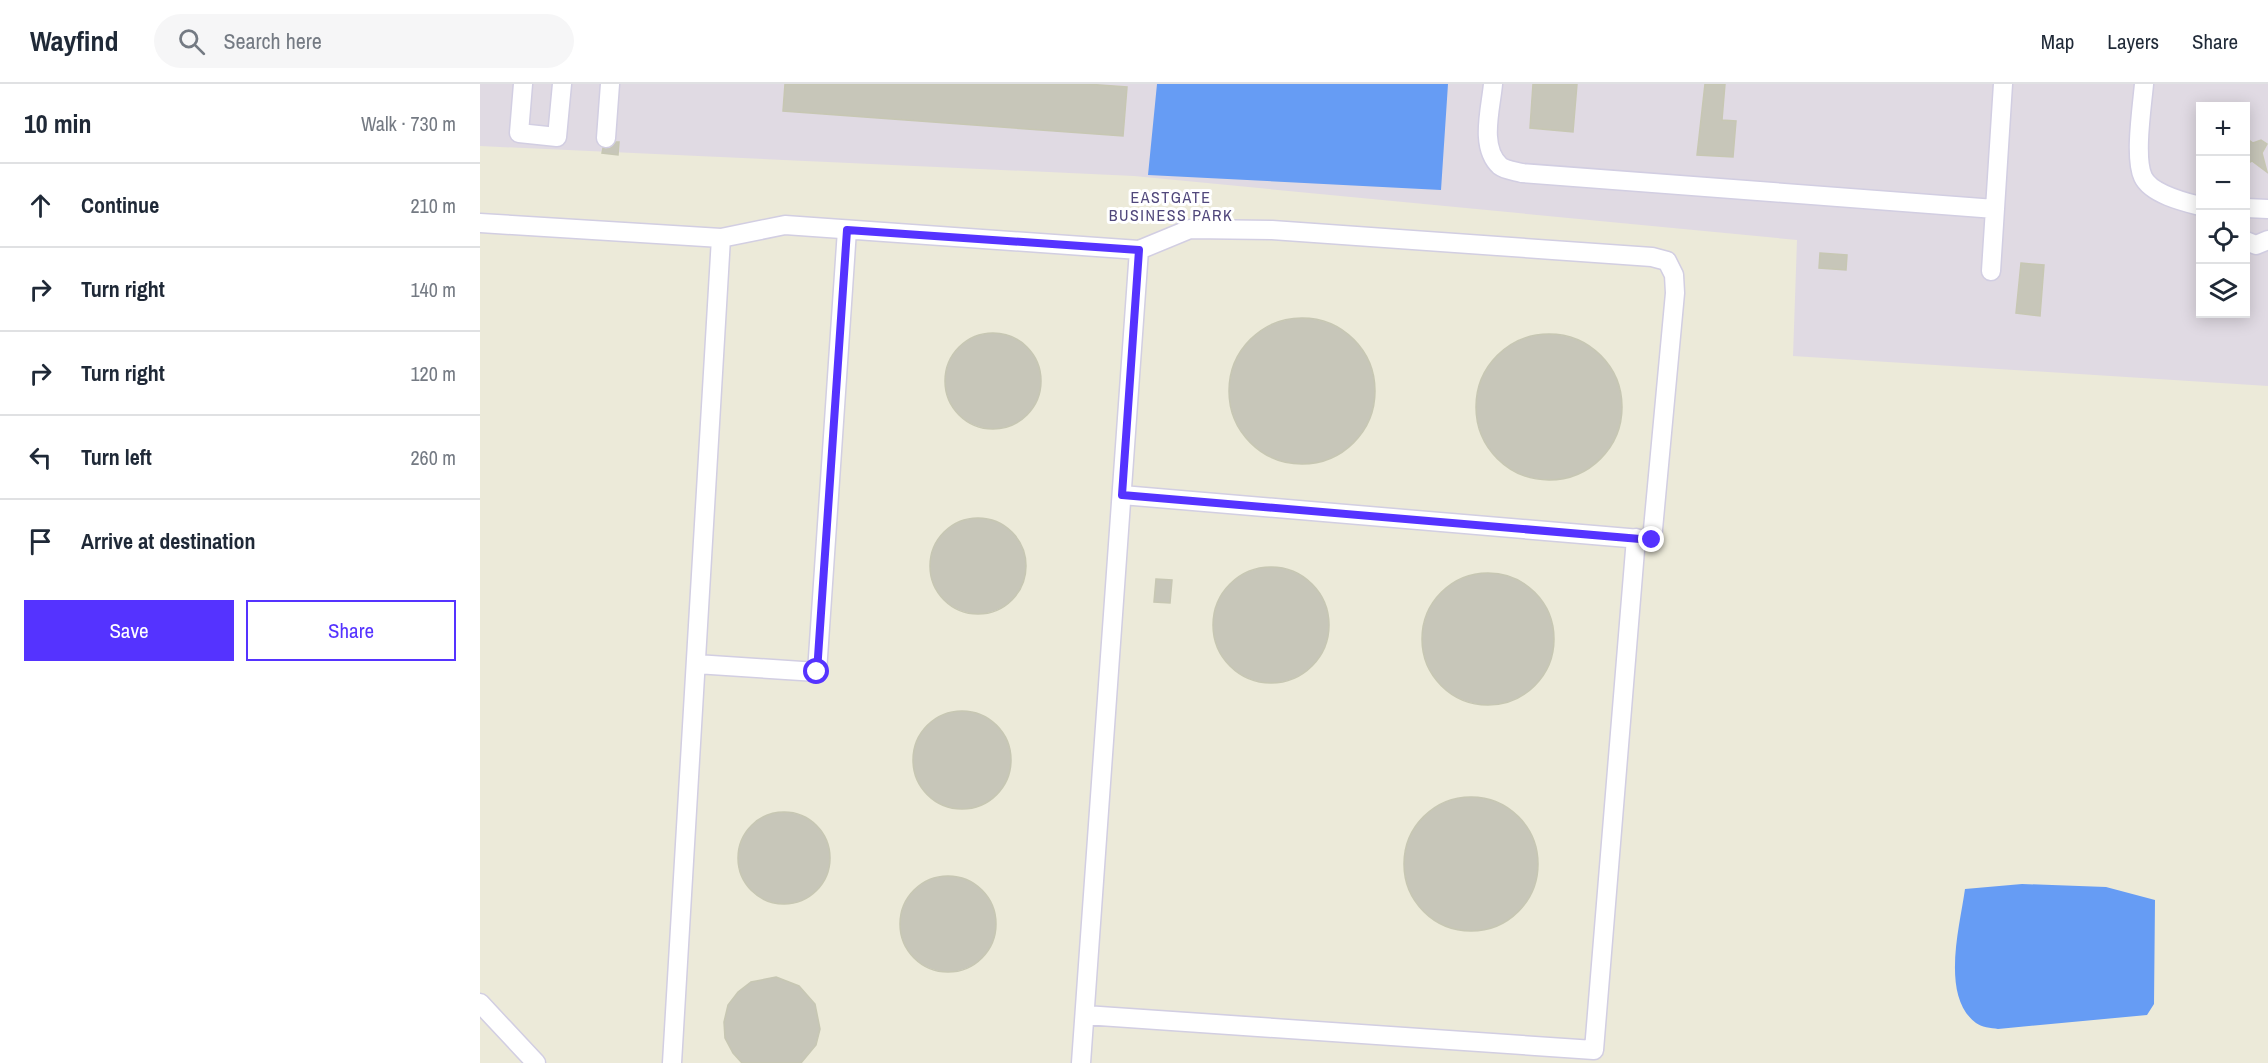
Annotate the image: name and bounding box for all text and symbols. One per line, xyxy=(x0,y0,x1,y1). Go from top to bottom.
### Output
search box xyxy=(154,14,574,68)
text: Wayfind xyxy=(30,22,118,60)
icon: search xyxy=(175,25,208,58)
text: Search here xyxy=(223,26,322,56)
text: Map xyxy=(2041,27,2074,56)
text: Layers xyxy=(2107,27,2159,56)
text: Share xyxy=(2192,27,2238,56)
map controls xyxy=(2196,102,2250,318)
button: + xyxy=(2196,102,2250,156)
text: 10 min xyxy=(24,106,92,141)
text: Walk · 730 m xyxy=(361,110,456,137)
button: − xyxy=(2196,156,2250,210)
district label: EASTGATE BUSINESS PARK xyxy=(1109,186,1233,226)
icon: ahead xyxy=(24,189,57,222)
text: Continue xyxy=(81,190,159,220)
text: 210 m xyxy=(410,192,456,219)
button: locate xyxy=(2196,210,2250,264)
button: layers xyxy=(2196,264,2250,318)
icon: right xyxy=(24,273,57,306)
text: Turn right xyxy=(81,274,165,304)
text: 140 m xyxy=(410,276,456,303)
icon: right xyxy=(24,357,57,390)
text: Turn right xyxy=(81,358,165,388)
text: 120 m xyxy=(410,360,456,387)
icon: left xyxy=(24,441,57,474)
text: Turn left xyxy=(81,442,152,472)
text: 260 m xyxy=(410,444,456,471)
icon: arrive xyxy=(24,525,57,558)
text: Arrive at destination xyxy=(81,526,255,556)
route end xyxy=(1638,526,1664,552)
button: Save xyxy=(24,600,234,661)
button: Share xyxy=(246,600,456,661)
route start xyxy=(803,658,829,684)

